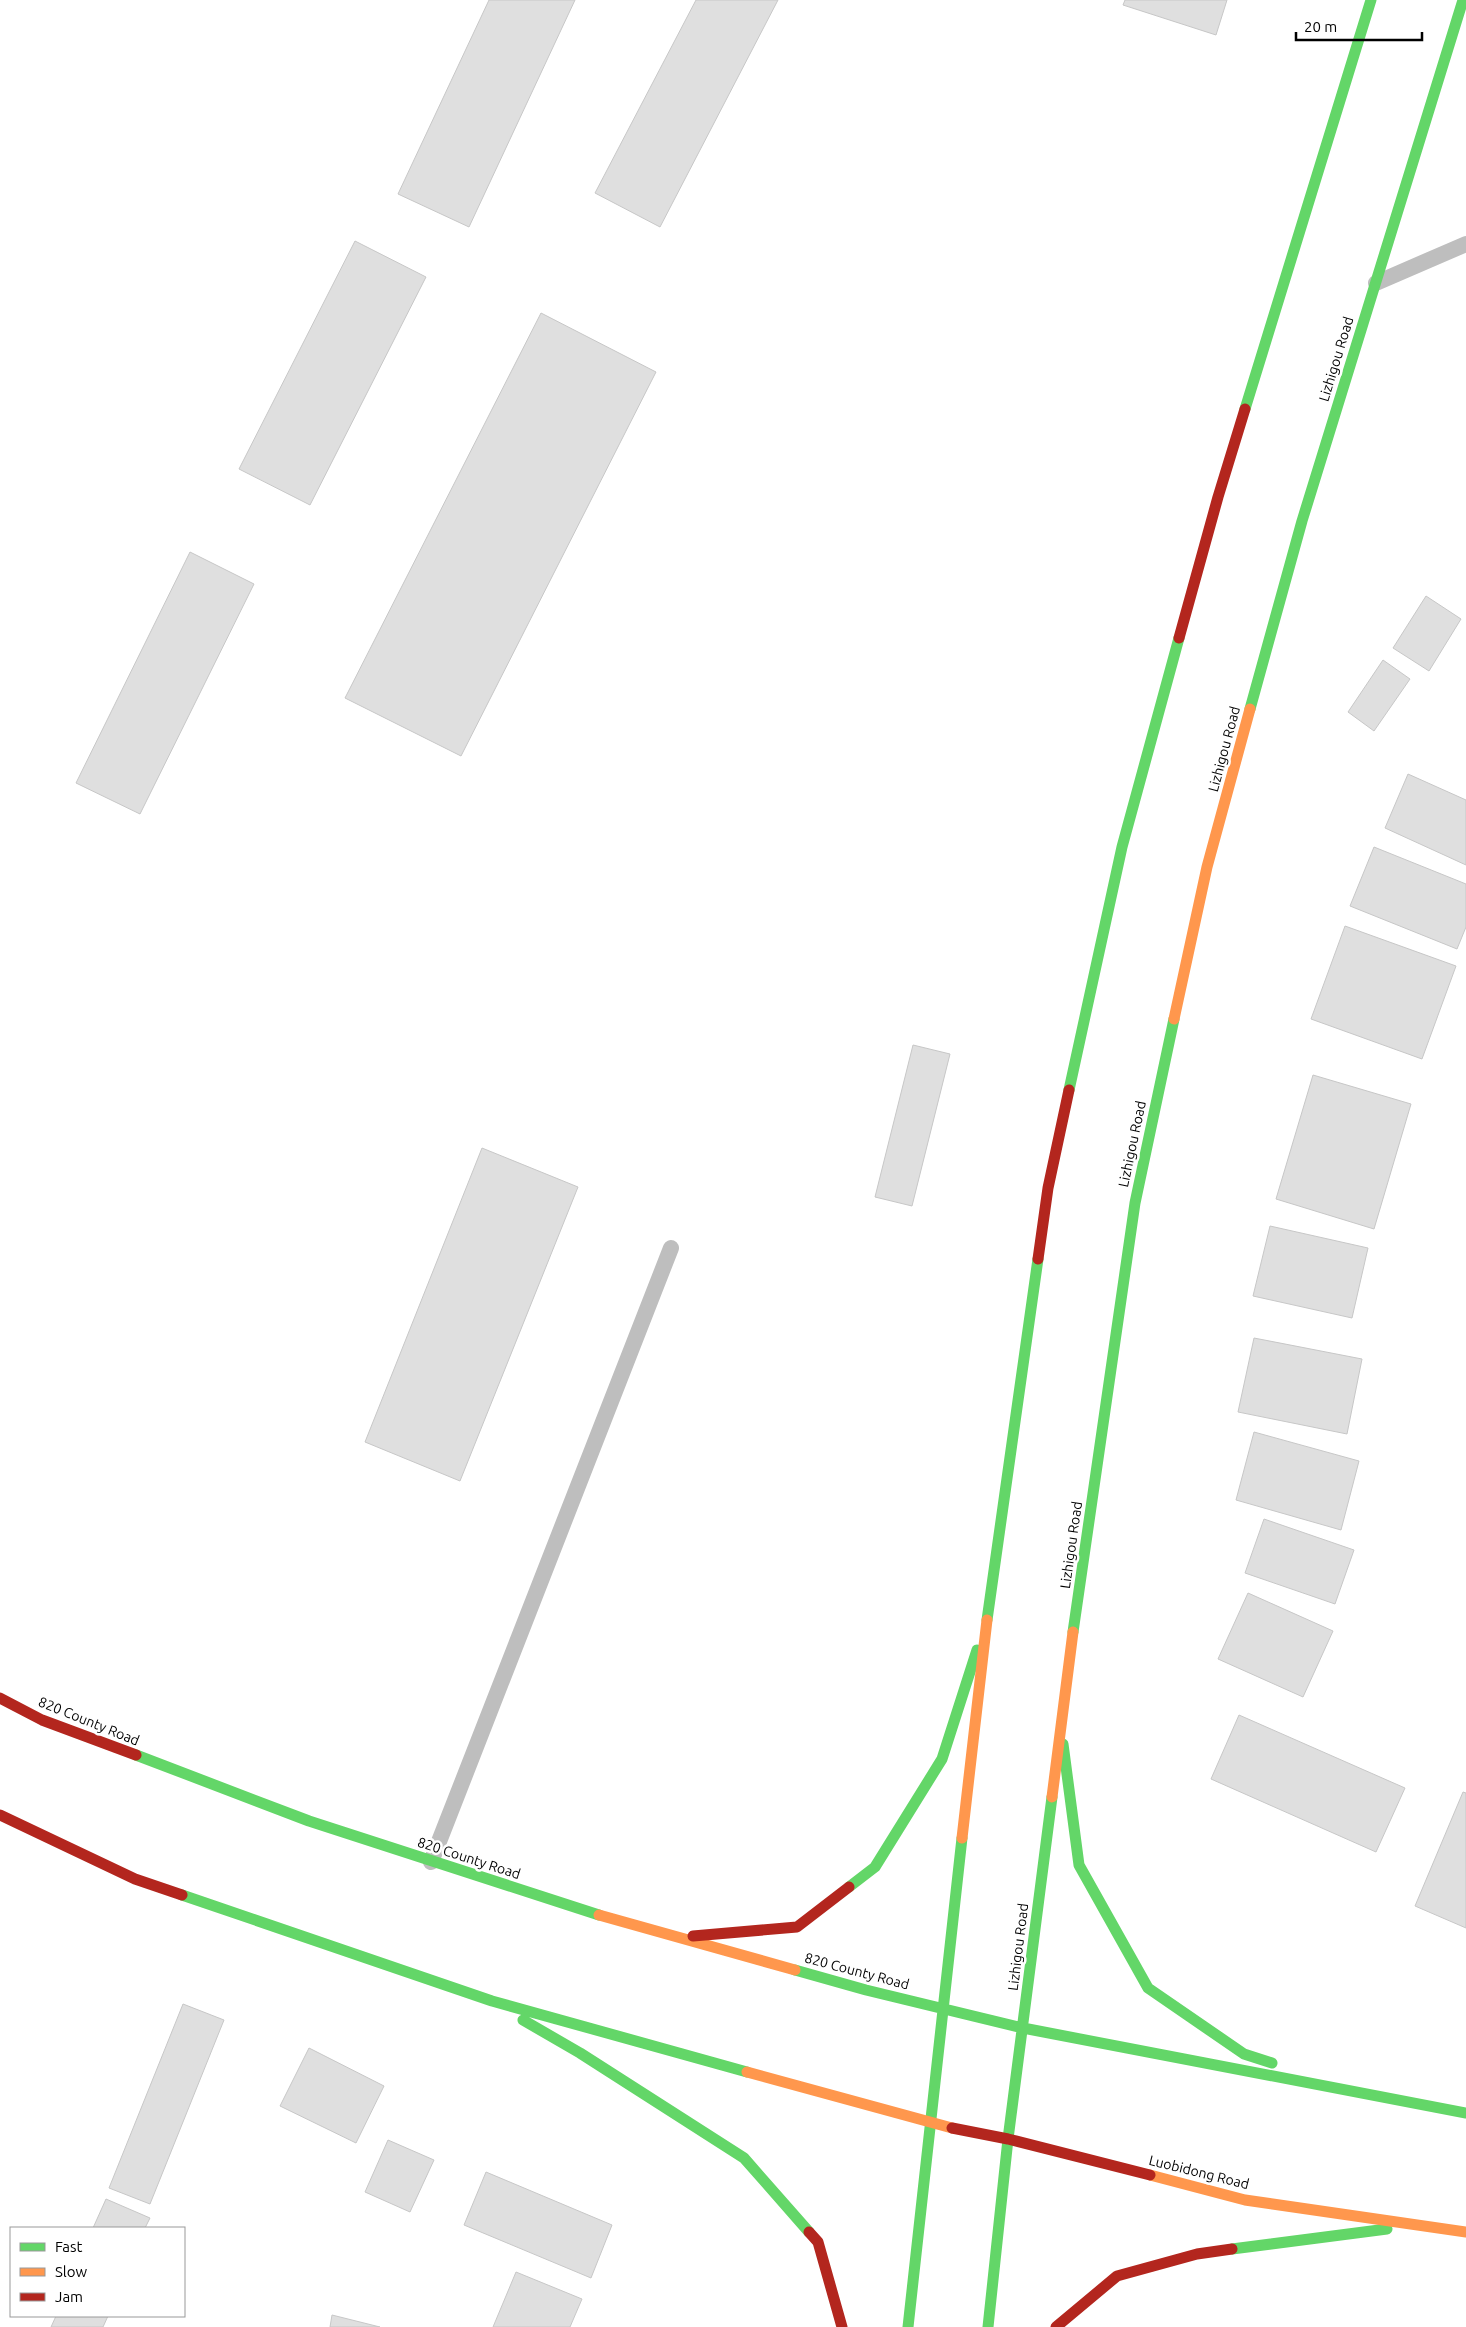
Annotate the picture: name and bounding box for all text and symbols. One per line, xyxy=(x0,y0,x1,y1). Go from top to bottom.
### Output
scale bar xyxy=(1296,10,1422,42)
text: 20 m xyxy=(1304,18,1337,35)
street label: Lizhigou Road xyxy=(1315,315,1357,403)
street label: Lizhigou Road xyxy=(1205,704,1243,794)
street label: Lizhigou Road xyxy=(1115,1099,1149,1189)
street label: Lizhigou Road xyxy=(1057,1500,1085,1590)
street label: 820 County Road xyxy=(36,1693,142,1749)
street label: 820 County Road xyxy=(415,1834,523,1882)
street label: Lizhigou Road xyxy=(1005,1902,1031,1992)
street label: 820 County Road xyxy=(803,1949,911,1993)
street label: Luobidong Road xyxy=(1147,2152,1251,2192)
legend xyxy=(10,2227,185,2317)
text: Fast xyxy=(55,2238,83,2255)
text: Slow xyxy=(55,2263,88,2280)
text: Jam xyxy=(55,2288,83,2305)

